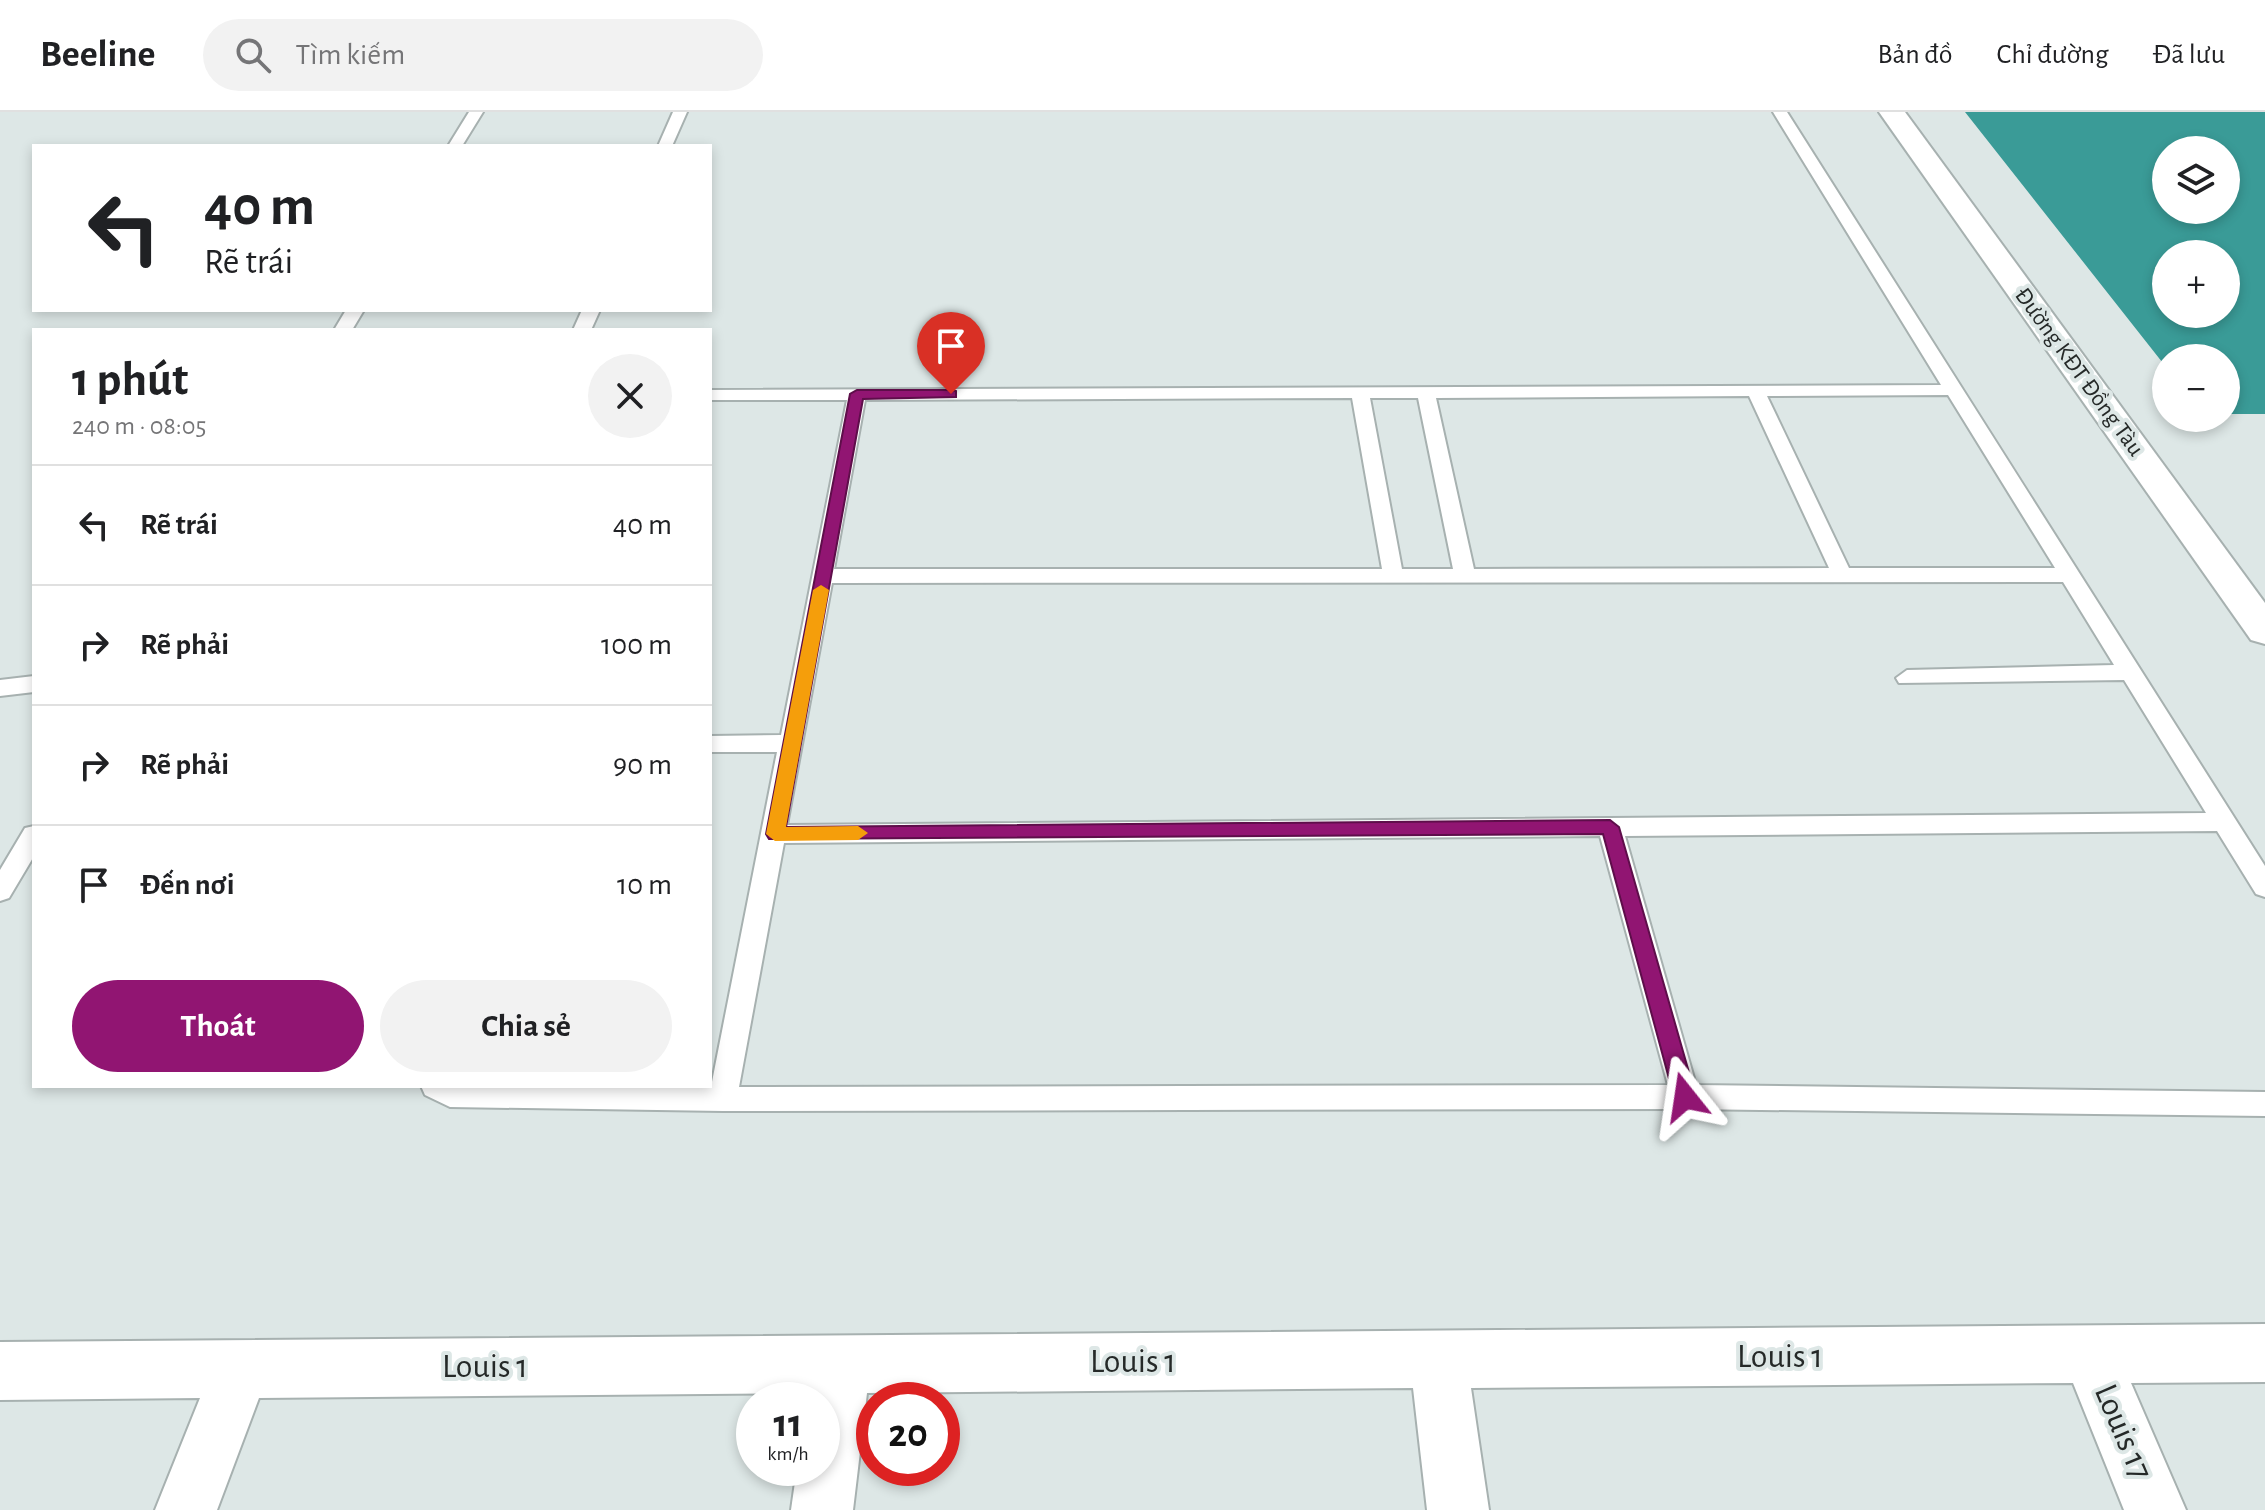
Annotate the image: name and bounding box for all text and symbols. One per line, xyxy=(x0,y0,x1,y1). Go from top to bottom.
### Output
search box xyxy=(203,19,763,91)
icon: search xyxy=(231,33,275,77)
text: Beeline xyxy=(40,36,155,74)
text: Tìm kiếm xyxy=(295,40,405,70)
text: Bản đồ xyxy=(1878,41,1953,69)
text: Chỉ đường xyxy=(1997,41,2109,69)
text: Đã lưu xyxy=(2153,41,2225,69)
map controls xyxy=(2152,136,2240,432)
button: layers xyxy=(2152,136,2240,224)
icon: left xyxy=(72,176,176,280)
text: 40 m xyxy=(204,179,315,235)
button: + xyxy=(2152,240,2240,328)
text: Rẽ trái xyxy=(204,244,293,280)
street label: Đường KĐT Đồng Tàu xyxy=(2010,283,2148,461)
pin xyxy=(917,312,985,394)
icon: arrive xyxy=(929,324,973,368)
button: − xyxy=(2152,344,2240,432)
button: close xyxy=(588,354,672,438)
text: 1 phút xyxy=(72,357,188,405)
text: 240 m · 08:05 xyxy=(72,413,206,439)
icon: left xyxy=(72,503,116,547)
text: Rẽ trái xyxy=(140,510,218,540)
text: 40 m xyxy=(613,510,672,540)
icon: right xyxy=(72,623,116,667)
text: Rẽ phải xyxy=(140,630,229,660)
text: 100 m xyxy=(601,630,672,660)
icon: right xyxy=(72,743,116,787)
text: Rẽ phải xyxy=(140,750,229,780)
text: 90 m xyxy=(613,750,672,780)
icon: arrive xyxy=(72,863,116,907)
text: Đến nơi xyxy=(140,870,234,900)
text: 10 m xyxy=(617,870,672,900)
button: Thoát xyxy=(72,980,364,1072)
button: Chia sẻ xyxy=(380,980,672,1072)
position arrow xyxy=(1643,1055,1727,1139)
street label: Louis 1 xyxy=(1737,1340,1823,1374)
street label: Louis 1 xyxy=(1090,1345,1176,1379)
street label: Louis 1 xyxy=(442,1350,528,1384)
street label: Louis 17 xyxy=(2088,1379,2158,1485)
speed limit sign: 20 xyxy=(856,1382,960,1486)
text: 11 xyxy=(774,1404,802,1444)
text: km/h xyxy=(767,1444,809,1464)

